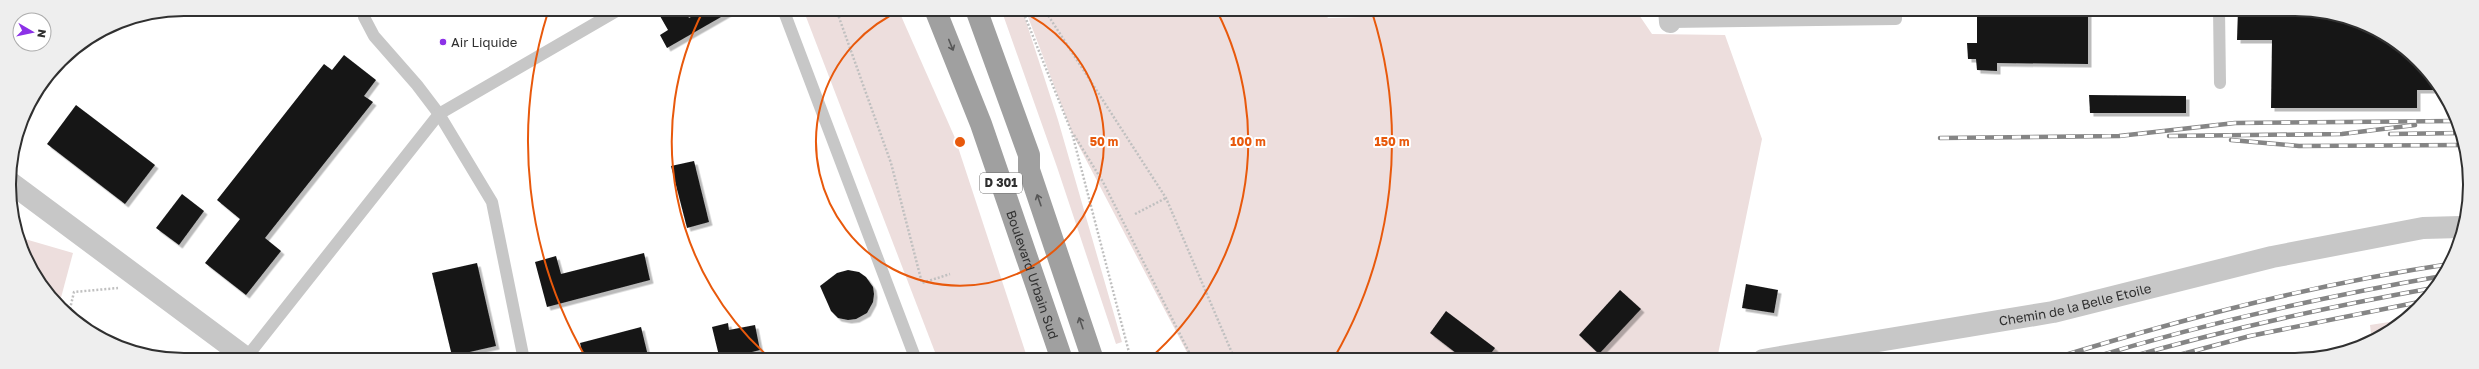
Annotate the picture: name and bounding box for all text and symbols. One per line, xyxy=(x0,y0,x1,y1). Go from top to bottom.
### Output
north arrow xyxy=(12,12,52,52)
text: N xyxy=(35,28,49,39)
place label: Air Liquide xyxy=(451,34,517,50)
marker: Air Liquide xyxy=(438,37,448,47)
one-way arrow xyxy=(947,38,955,50)
text: 50 m xyxy=(1090,134,1118,149)
text: 100 m xyxy=(1230,134,1266,149)
text: 150 m xyxy=(1375,134,1409,149)
centre of rings xyxy=(953,135,967,149)
road number: D 301 xyxy=(980,173,1022,193)
one-way arrow xyxy=(1035,194,1043,206)
street label: Boulevard Urbain Sud xyxy=(1003,208,1062,341)
street label: Chemin de la Belle Etoile xyxy=(1998,280,2153,329)
one-way arrow xyxy=(1077,316,1084,329)

